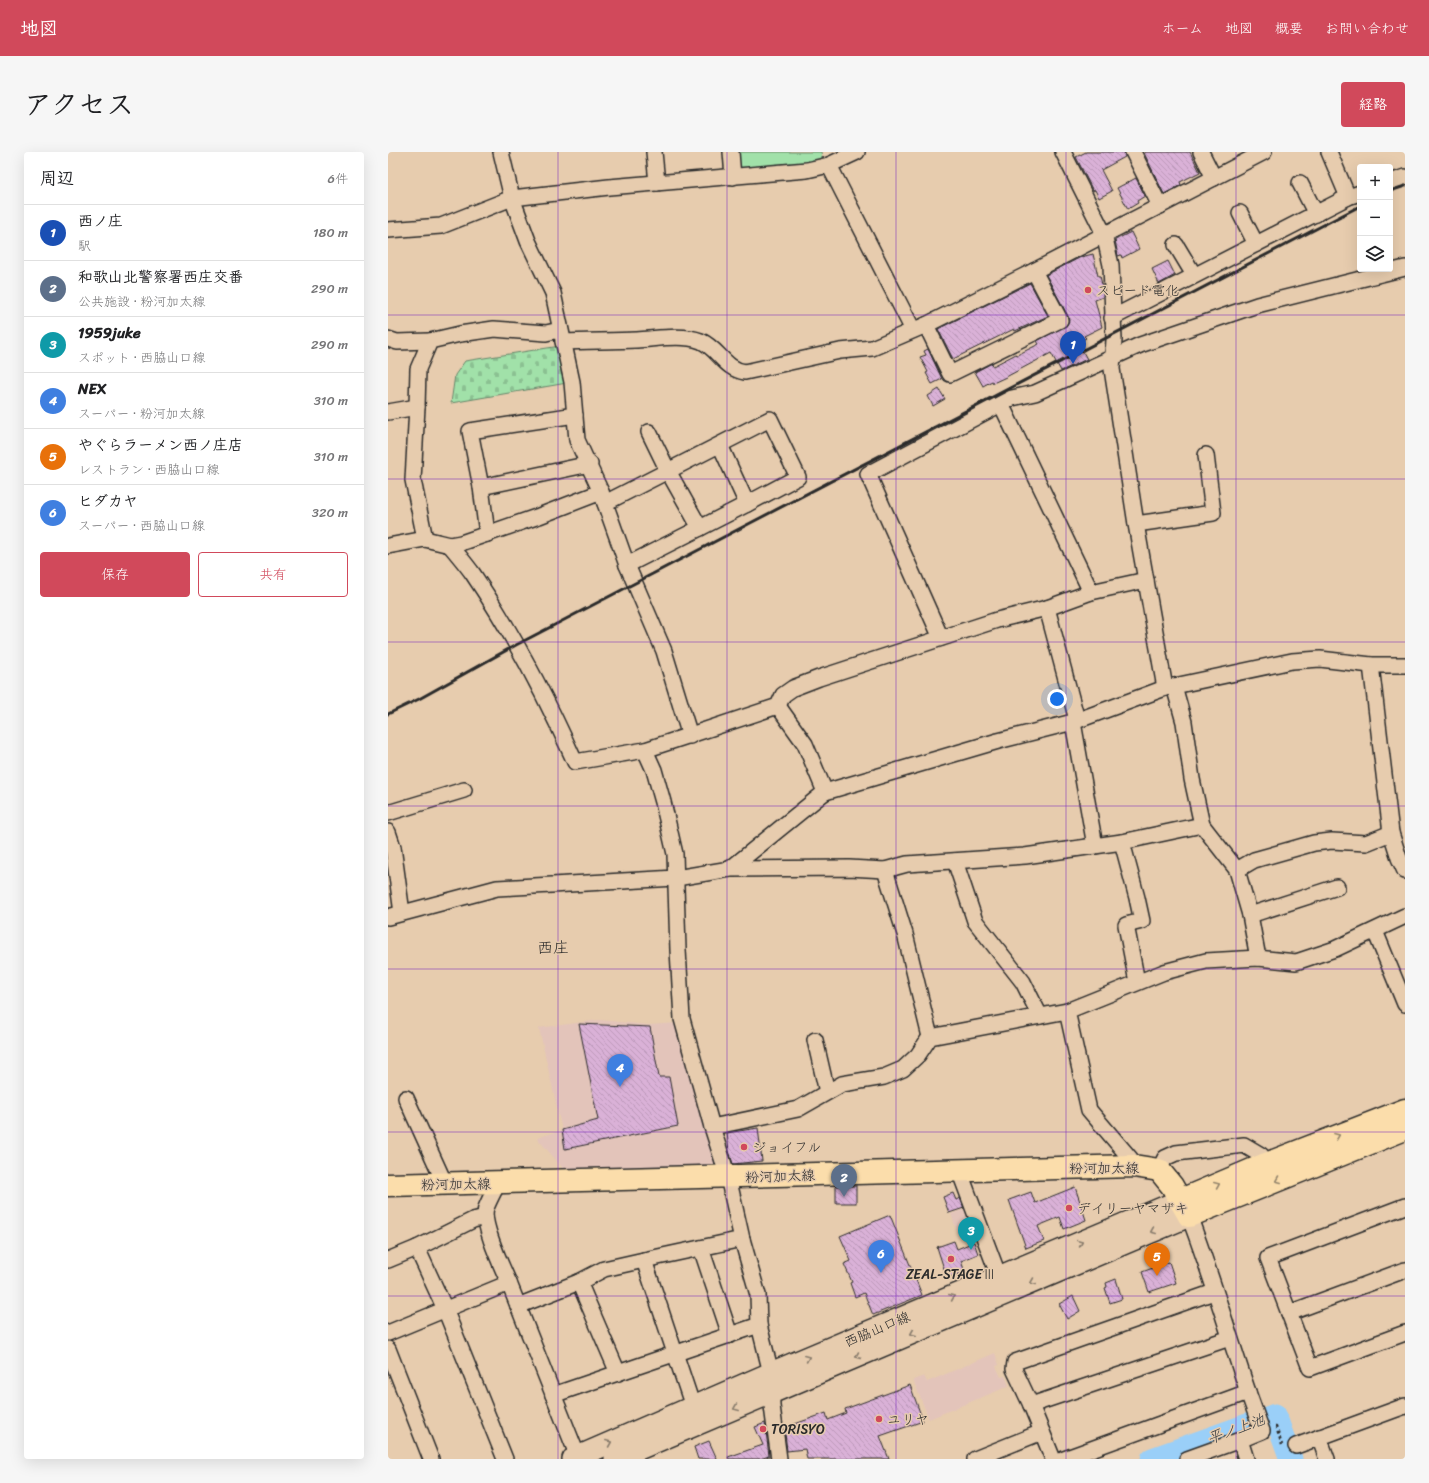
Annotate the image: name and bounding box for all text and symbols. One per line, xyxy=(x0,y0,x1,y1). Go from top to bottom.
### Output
text: 地図 xyxy=(20,12,58,45)
text: ホーム xyxy=(1162,16,1203,41)
text: 地図 xyxy=(1225,16,1253,41)
text: 概要 xyxy=(1275,16,1303,41)
text: お問い合わせ xyxy=(1325,16,1409,41)
text: アクセス xyxy=(24,80,134,129)
button: 経路 xyxy=(1341,82,1405,127)
text: 周辺 xyxy=(40,163,74,193)
map controls xyxy=(1357,164,1393,272)
button: + xyxy=(1357,164,1393,200)
text: 6件 xyxy=(328,167,348,190)
button: − xyxy=(1357,200,1393,236)
text: 西ノ庄 xyxy=(78,208,123,234)
text: 1 xyxy=(50,221,56,244)
text: 180 m xyxy=(313,221,348,244)
text: 駅 xyxy=(78,234,91,257)
button: layers xyxy=(1357,236,1393,272)
text: 和歌山北警察署西庄交番 xyxy=(78,264,243,290)
text: 2 xyxy=(49,277,57,300)
text: 290 m xyxy=(311,277,348,300)
place label: スピード電化 xyxy=(1096,278,1179,303)
marker: スピード電化 xyxy=(1083,285,1093,295)
text: 公共施設 · 粉河加太線 xyxy=(78,290,205,313)
text: 1959juke xyxy=(78,320,141,346)
pin: 1 xyxy=(1060,331,1086,364)
text: 3 xyxy=(49,333,57,356)
text: 290 m xyxy=(311,333,348,356)
text: スポット · 西脇山口線 xyxy=(78,346,205,369)
text: NEX xyxy=(78,376,107,402)
text: 4 xyxy=(49,389,57,412)
text: 310 m xyxy=(314,389,348,412)
text: スーパー · 粉河加太線 xyxy=(78,402,205,425)
text: やぐらラーメン西ノ庄店 xyxy=(78,432,243,458)
text: 5 xyxy=(49,445,57,468)
text: 310 m xyxy=(314,445,348,468)
text: レストラン · 西脇山口線 xyxy=(78,458,219,481)
text: ヒダカヤ xyxy=(78,488,138,514)
text: 6 xyxy=(49,501,57,524)
text: 320 m xyxy=(312,501,348,524)
text: スーパー · 西脇山口線 xyxy=(78,514,205,537)
button: 保存 xyxy=(40,552,190,597)
button: 共有 xyxy=(198,552,348,597)
your location xyxy=(1047,689,1067,709)
district label: 西庄 xyxy=(537,933,569,962)
pin: 4 xyxy=(607,1054,633,1087)
one-way arrow xyxy=(1334,1133,1341,1141)
place label: ジョイフル xyxy=(752,1135,821,1160)
marker: ジョイフル xyxy=(739,1142,749,1152)
street label: 粉河加太線 xyxy=(1069,1156,1139,1181)
street label: 粉河加太線 xyxy=(745,1163,815,1190)
pin: 2 xyxy=(831,1164,857,1197)
street label: 粉河加太線 xyxy=(421,1171,491,1198)
one-way arrow xyxy=(1274,1175,1282,1183)
one-way arrow xyxy=(1212,1182,1220,1190)
place label: デイリーヤマザキ xyxy=(1077,1196,1188,1221)
marker: デイリーヤマザキ xyxy=(1064,1203,1074,1213)
pin: 3 xyxy=(958,1217,984,1250)
one-way arrow xyxy=(1149,1226,1157,1234)
pin: 6 xyxy=(868,1240,894,1273)
one-way arrow xyxy=(1075,1240,1083,1248)
pin: 5 xyxy=(1144,1243,1170,1276)
marker: ZEAL-STAGEⅢ xyxy=(946,1254,956,1264)
place label: ZEAL-STAGEⅢ xyxy=(906,1262,996,1287)
one-way arrow xyxy=(1030,1277,1037,1285)
one-way arrow xyxy=(949,1293,956,1301)
street label: 西脇山口線 xyxy=(840,1304,914,1355)
one-way arrow xyxy=(910,1328,918,1336)
one-way arrow xyxy=(855,1352,862,1360)
one-way arrow xyxy=(802,1355,810,1363)
one-way arrow xyxy=(733,1403,741,1411)
water label: 平ノ上池 xyxy=(1203,1406,1270,1451)
place label: ユリヤ xyxy=(887,1407,929,1432)
marker: ユリヤ xyxy=(874,1414,884,1424)
place label: TORISYO xyxy=(771,1417,825,1442)
marker: TORISYO xyxy=(758,1424,768,1434)
one-way arrow xyxy=(606,1440,613,1448)

